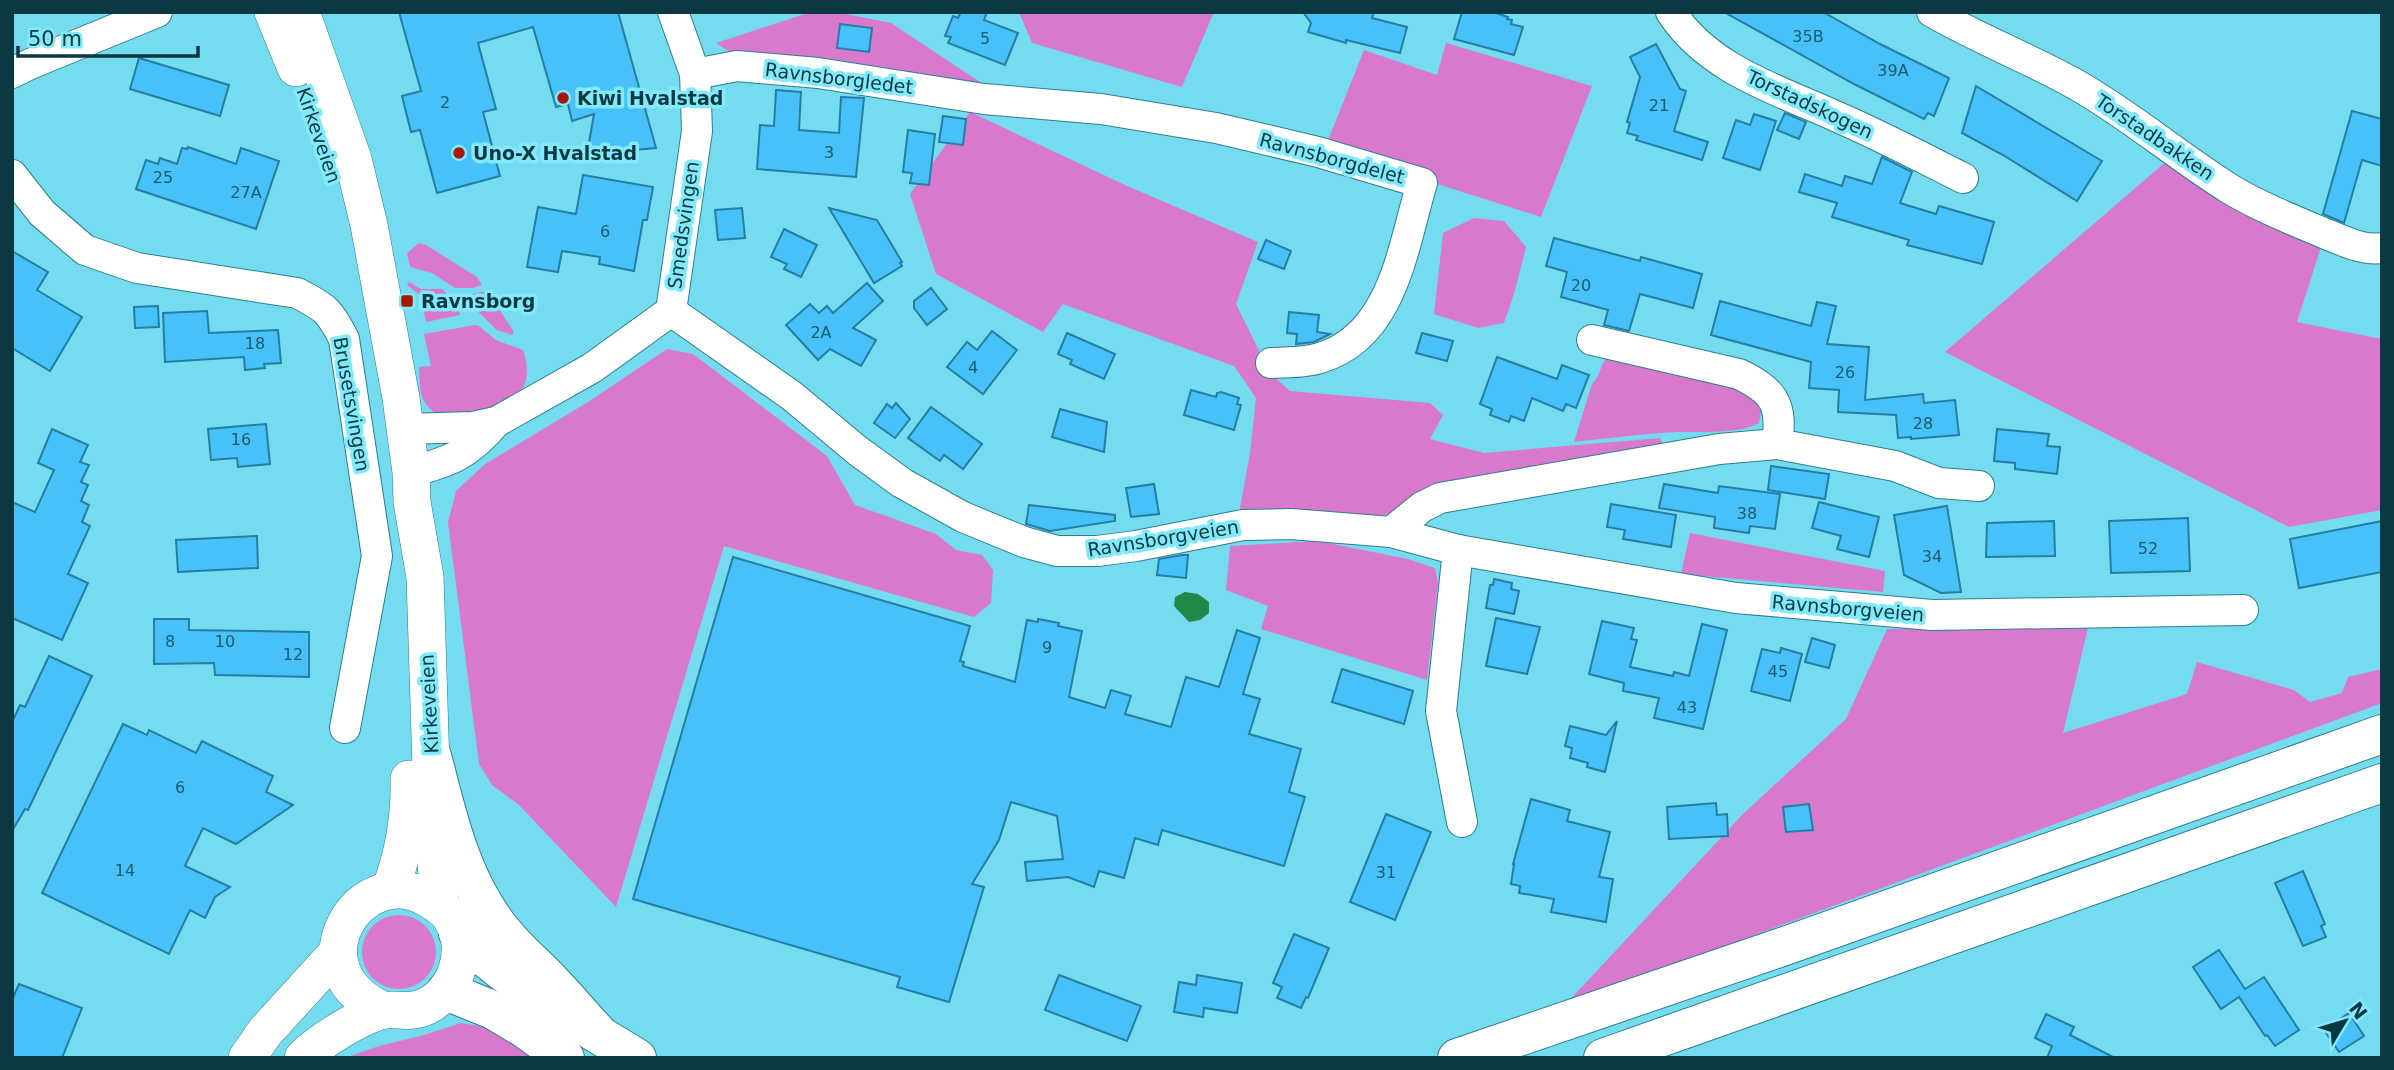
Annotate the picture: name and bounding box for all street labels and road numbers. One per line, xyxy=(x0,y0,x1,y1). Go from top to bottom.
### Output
street label: Ravnsborgledet xyxy=(764,58,914,98)
street label: Torstadskogen xyxy=(1743,65,1877,143)
street label: Kirkeveien xyxy=(292,84,346,186)
street label: Torstadbakken xyxy=(2091,89,2218,185)
street label: Ravnsborgdelet xyxy=(1257,128,1407,188)
street label: Smedsvingen xyxy=(663,160,703,290)
street label: Brusetsvingen xyxy=(329,335,375,473)
street label: Ravnsborgveien xyxy=(1086,515,1240,561)
street label: Ravnsborgveien xyxy=(1771,590,1925,626)
street label: Kirkeveien xyxy=(415,654,443,754)

